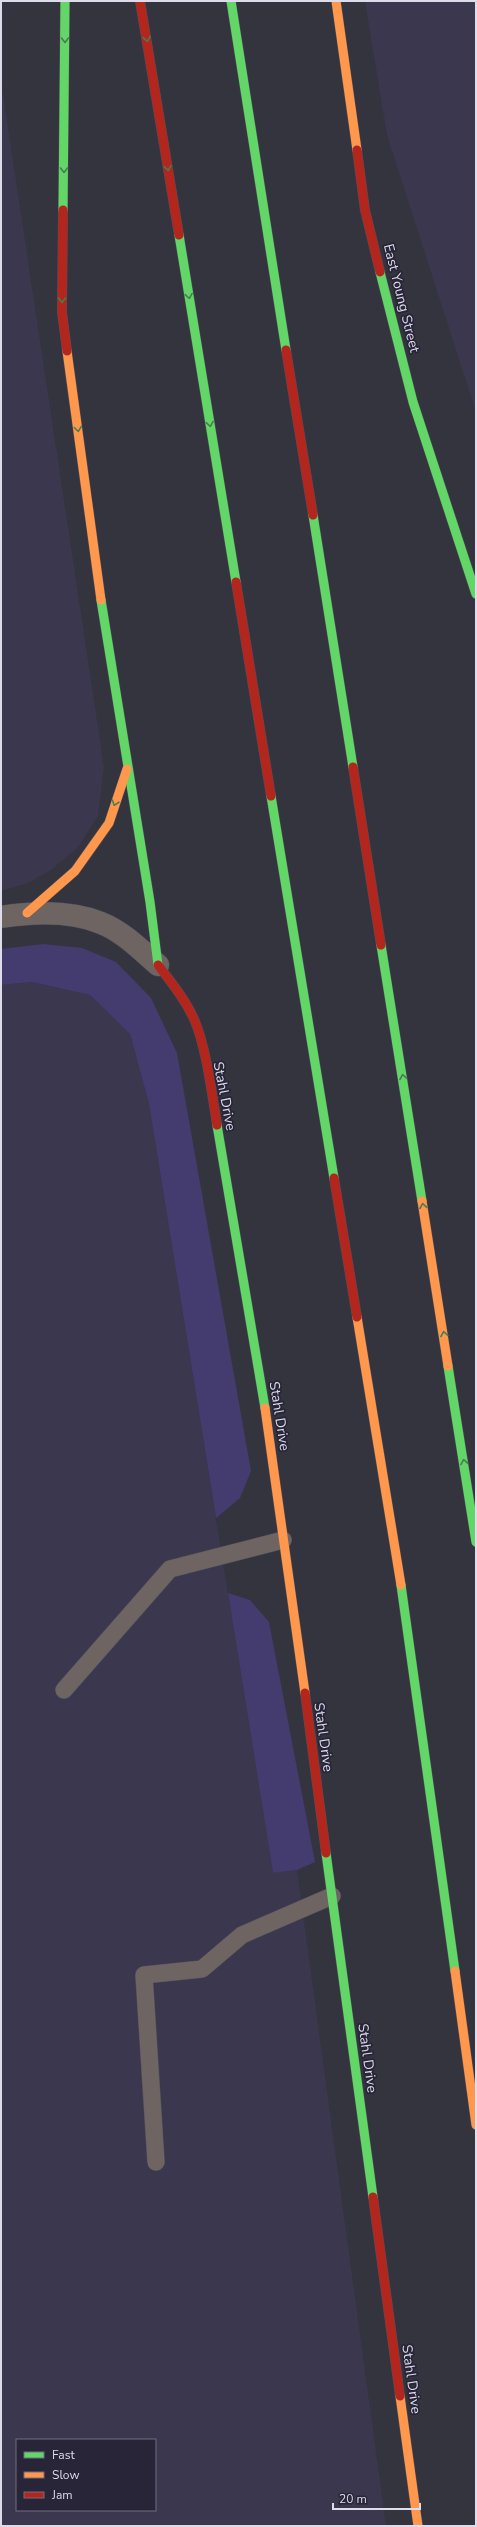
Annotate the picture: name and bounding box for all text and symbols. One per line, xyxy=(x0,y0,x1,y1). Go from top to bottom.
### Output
one-way arrow xyxy=(142,36,150,43)
one-way arrow xyxy=(61,37,69,43)
one-way arrow xyxy=(163,165,172,171)
one-way arrow xyxy=(60,167,68,173)
street label: East Young Street xyxy=(379,242,424,355)
one-way arrow xyxy=(184,293,193,299)
one-way arrow xyxy=(58,297,66,303)
one-way arrow xyxy=(205,421,214,427)
one-way arrow xyxy=(73,426,82,432)
one-way arrow xyxy=(112,800,120,807)
street label: Stahl Drive xyxy=(209,1060,240,1132)
one-way arrow xyxy=(399,1074,408,1080)
one-way arrow xyxy=(419,1202,428,1209)
one-way arrow xyxy=(440,1331,449,1337)
street label: Stahl Drive xyxy=(265,1380,294,1452)
one-way arrow xyxy=(460,1459,469,1465)
street label: Stahl Drive xyxy=(309,1701,338,1773)
street label: Stahl Drive xyxy=(353,2022,382,2094)
street label: Stahl Drive xyxy=(397,2343,426,2415)
legend xyxy=(16,2439,156,2511)
text: Fast xyxy=(52,2447,75,2463)
text: Slow xyxy=(52,2467,80,2483)
scale bar xyxy=(333,2485,420,2511)
text: Jam xyxy=(51,2487,73,2503)
text: 20 m xyxy=(339,2491,367,2507)

